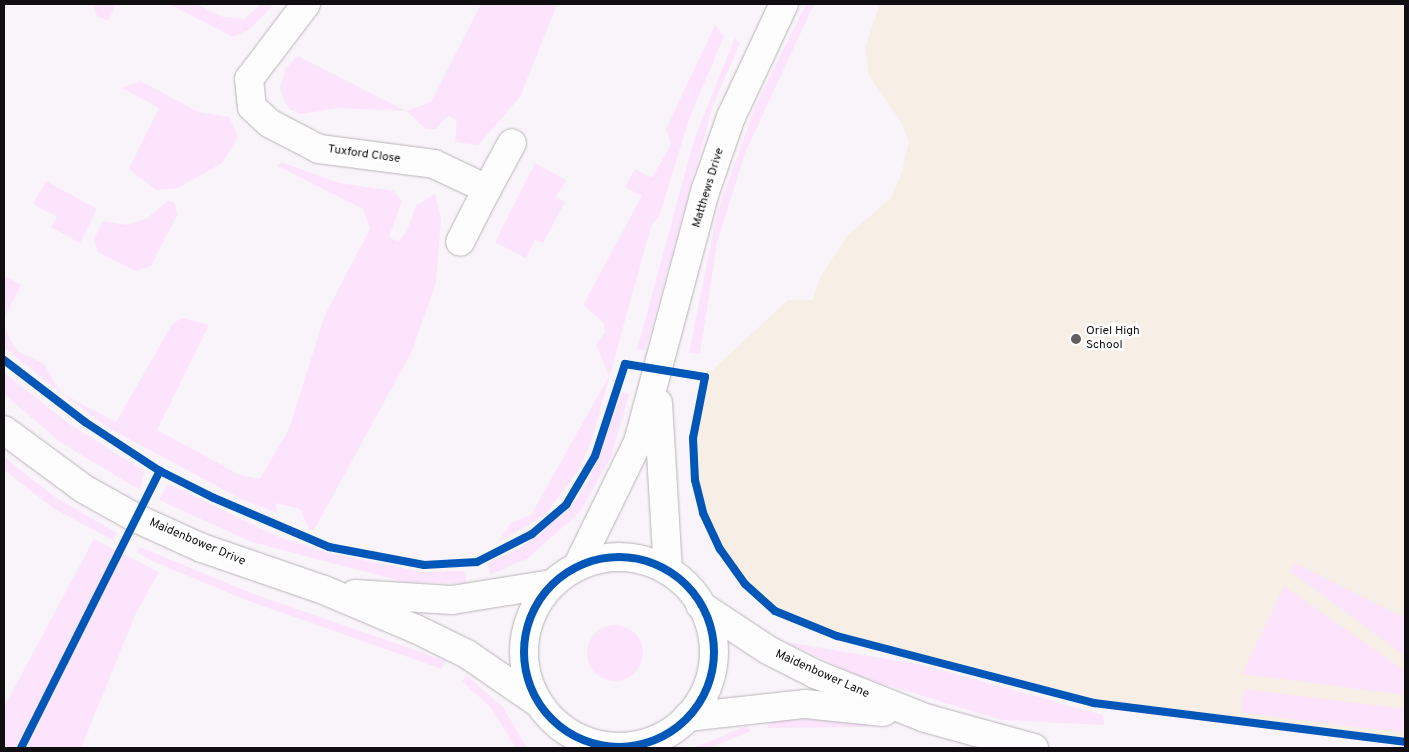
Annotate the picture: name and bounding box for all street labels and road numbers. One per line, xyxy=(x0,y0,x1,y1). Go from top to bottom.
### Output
street label: Tuxford Close xyxy=(327,143,401,167)
street label: Matthews Drive xyxy=(690,146,728,230)
street label: Maidenbower Drive xyxy=(147,516,247,570)
street label: Maidenbower Lane xyxy=(773,648,871,702)

